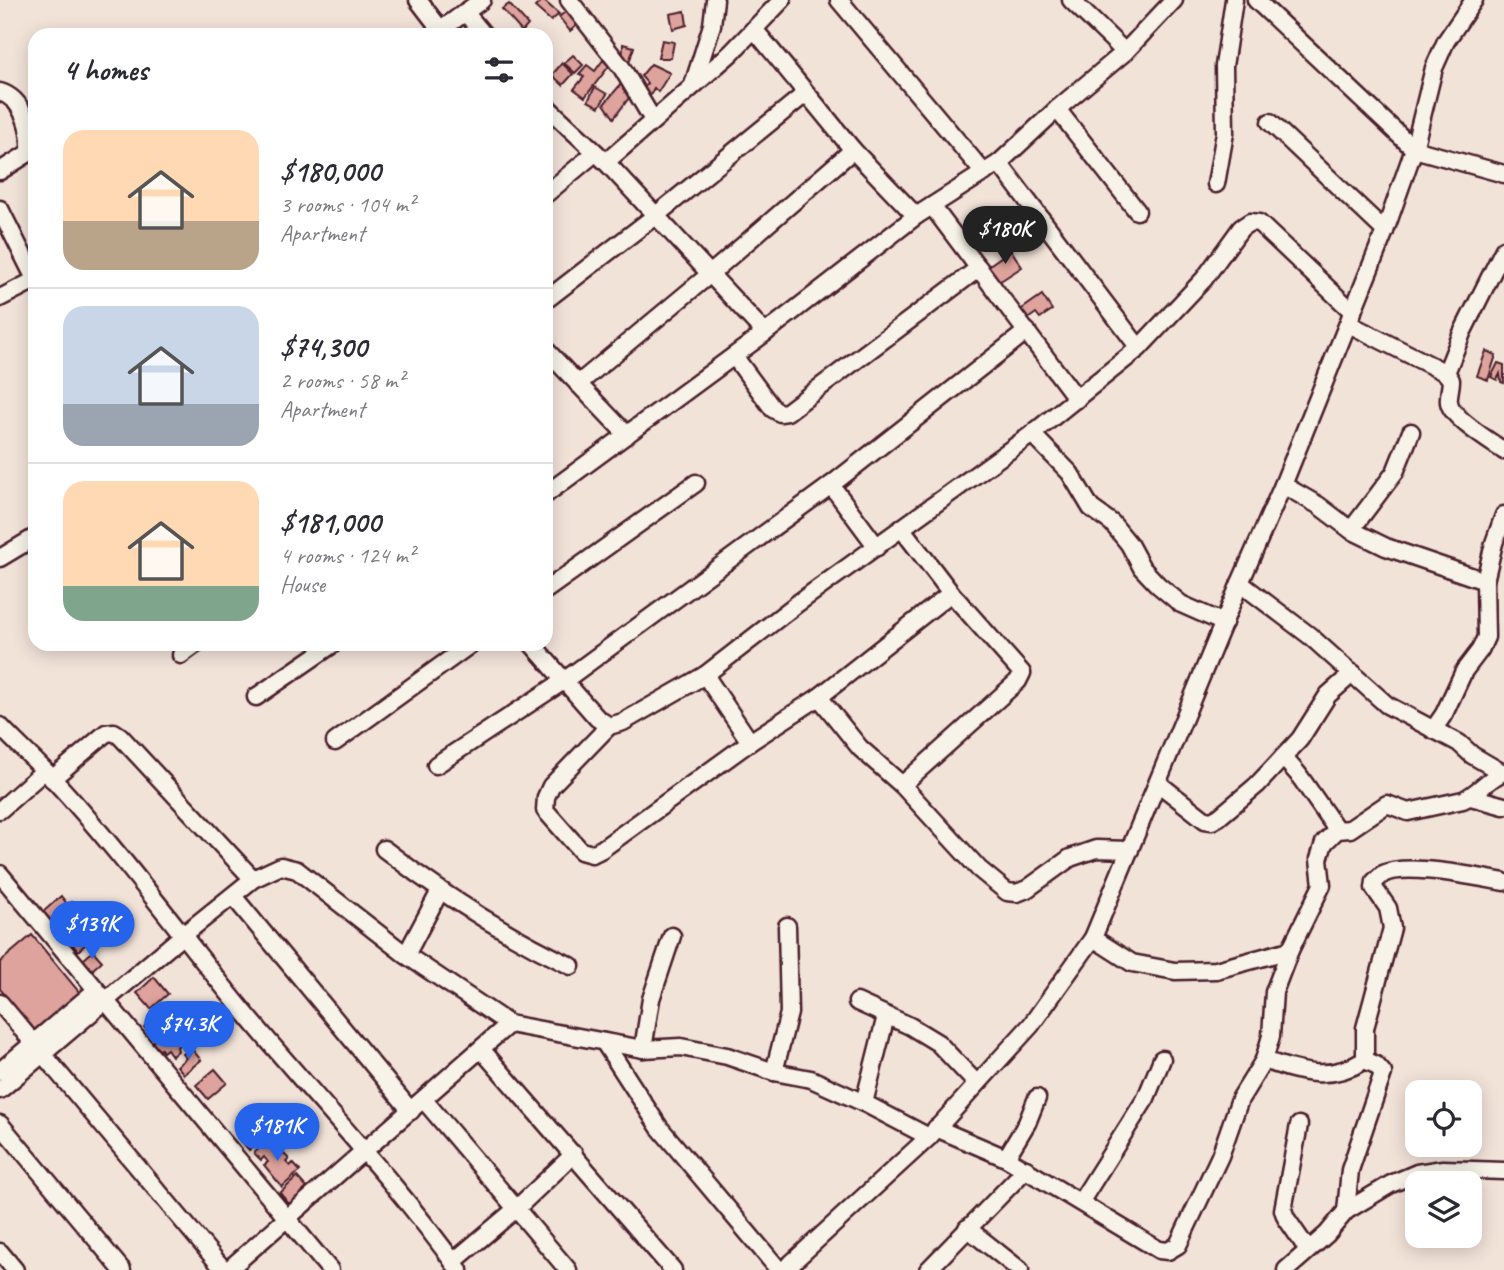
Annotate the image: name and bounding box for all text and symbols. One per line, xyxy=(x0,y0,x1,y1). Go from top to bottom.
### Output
text: 4 homes xyxy=(63,51,148,89)
icon: filters xyxy=(480,51,518,89)
text: $180,000 xyxy=(280,152,380,190)
icon: home xyxy=(119,158,203,242)
text: 3 rooms · 104 m² xyxy=(280,190,415,219)
pin: $180K xyxy=(956,206,1054,266)
text: $180K xyxy=(978,214,1032,243)
text: Apartment xyxy=(280,219,365,248)
text: $74,300 xyxy=(280,328,367,366)
icon: home xyxy=(119,334,203,418)
text: 2 rooms · 58 m² xyxy=(280,366,404,395)
text: Apartment xyxy=(280,395,365,424)
text: $181,000 xyxy=(280,503,380,541)
icon: home xyxy=(119,509,203,593)
text: 4 rooms · 124 m² xyxy=(280,541,415,570)
text: House xyxy=(280,570,325,599)
pin: $139K xyxy=(43,902,141,961)
text: $139K xyxy=(66,909,118,938)
pin: $74.3K xyxy=(132,1002,246,1061)
text: $74.3K xyxy=(160,1009,218,1038)
map controls xyxy=(1405,1080,1482,1248)
button: locate xyxy=(1405,1080,1482,1157)
pin: $181K xyxy=(228,1104,326,1163)
text: $181K xyxy=(250,1111,304,1140)
button: layers xyxy=(1405,1171,1482,1248)

